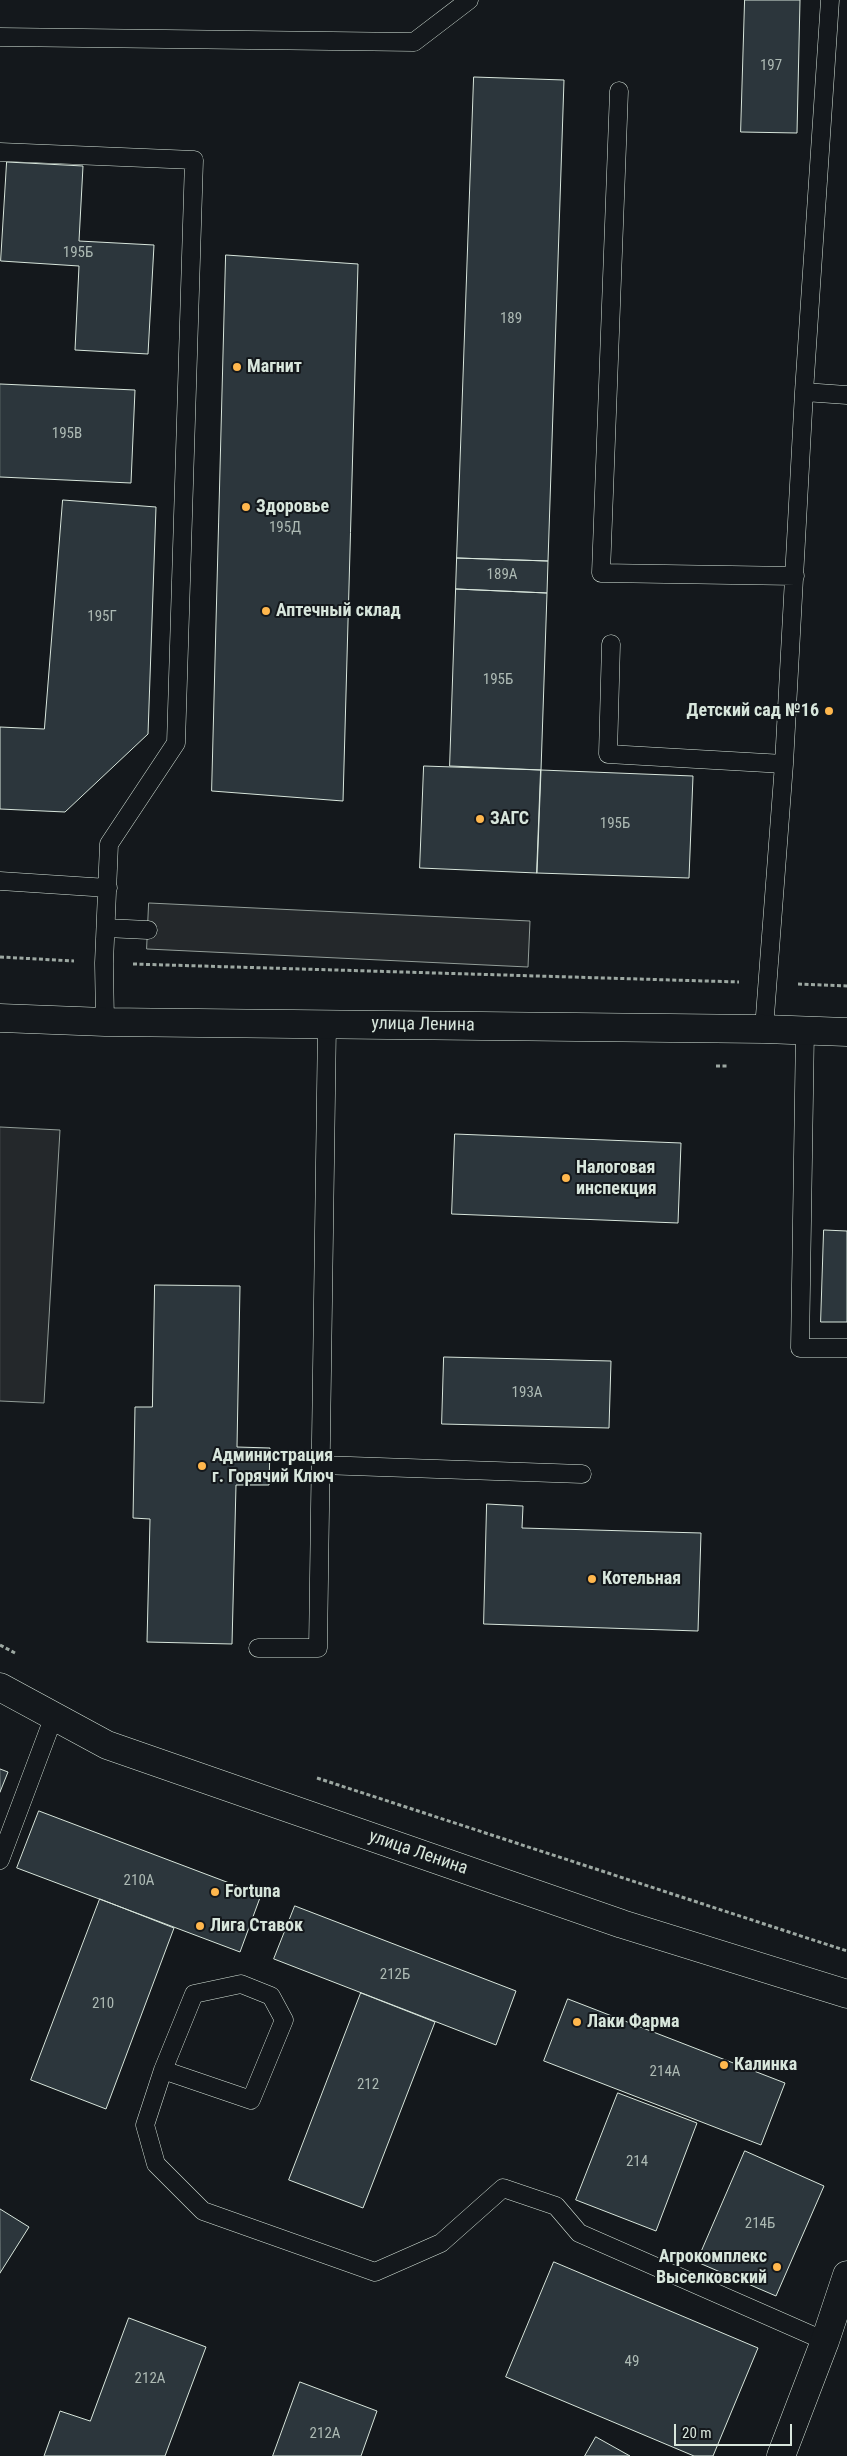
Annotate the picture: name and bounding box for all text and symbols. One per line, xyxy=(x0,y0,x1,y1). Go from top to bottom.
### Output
house number: 197 xyxy=(760,57,782,75)
house number: 195Б xyxy=(63,244,93,262)
house number: 189 xyxy=(500,310,522,328)
place label: Магнит xyxy=(247,356,302,378)
marker: Магнит xyxy=(231,361,243,373)
house number: 195В xyxy=(52,425,82,443)
place label: Здоровье xyxy=(256,496,329,518)
marker: Здоровье xyxy=(240,501,252,513)
house number: 195Д xyxy=(269,519,301,537)
house number: 189А xyxy=(487,566,517,584)
place label: Аптечный склад xyxy=(276,600,401,622)
marker: Аптечный склад xyxy=(260,605,272,617)
house number: 195Г xyxy=(87,608,117,626)
house number: 195Б xyxy=(483,671,513,689)
place label: Детский сад №16 xyxy=(687,700,819,722)
marker: Детский сад №16 xyxy=(823,705,835,717)
place label: ЗАГС xyxy=(490,808,529,830)
marker: ЗАГС xyxy=(474,813,486,825)
house number: 195Б xyxy=(600,815,630,833)
street label: улица Ленина xyxy=(371,1013,475,1037)
place label: Налоговая инспекция xyxy=(576,1157,657,1200)
marker: Налоговая инспекция xyxy=(560,1172,572,1184)
house number: 193А xyxy=(512,1384,542,1402)
place label: Администрация г. Горячий Ключ xyxy=(212,1445,334,1488)
marker: Администрация г. Горячий Ключ xyxy=(196,1460,208,1472)
place label: Котельная xyxy=(602,1568,681,1590)
marker: Котельная xyxy=(586,1573,598,1585)
street label: улица Ленина xyxy=(366,1826,470,1880)
house number: 210А xyxy=(124,1872,154,1890)
place label: Fortuna xyxy=(225,1881,280,1903)
marker: Fortuna xyxy=(209,1886,221,1898)
place label: Лига Ставок xyxy=(210,1915,303,1937)
marker: Лига Ставок xyxy=(194,1920,206,1932)
house number: 212Б xyxy=(380,1966,410,1984)
house number: 210 xyxy=(92,1995,114,2013)
place label: Лаки Фарма xyxy=(587,2011,680,2033)
marker: Лаки Фарма xyxy=(571,2016,583,2028)
place label: Калинка xyxy=(734,2054,797,2076)
marker: Калинка xyxy=(718,2059,730,2071)
house number: 214А xyxy=(650,2063,680,2081)
house number: 212 xyxy=(357,2076,379,2094)
house number: 214 xyxy=(626,2153,648,2171)
house number: 214Б xyxy=(745,2215,775,2233)
place label: Агрокомплекс Выселковский xyxy=(656,2246,767,2288)
marker: Агрокомплекс Выселковский xyxy=(771,2261,783,2273)
house number: 49 xyxy=(625,2353,639,2371)
house number: 212А xyxy=(135,2370,165,2388)
scale bar xyxy=(677,2414,794,2446)
text: 20 m xyxy=(682,2424,712,2442)
house number: 212А xyxy=(310,2425,340,2443)

